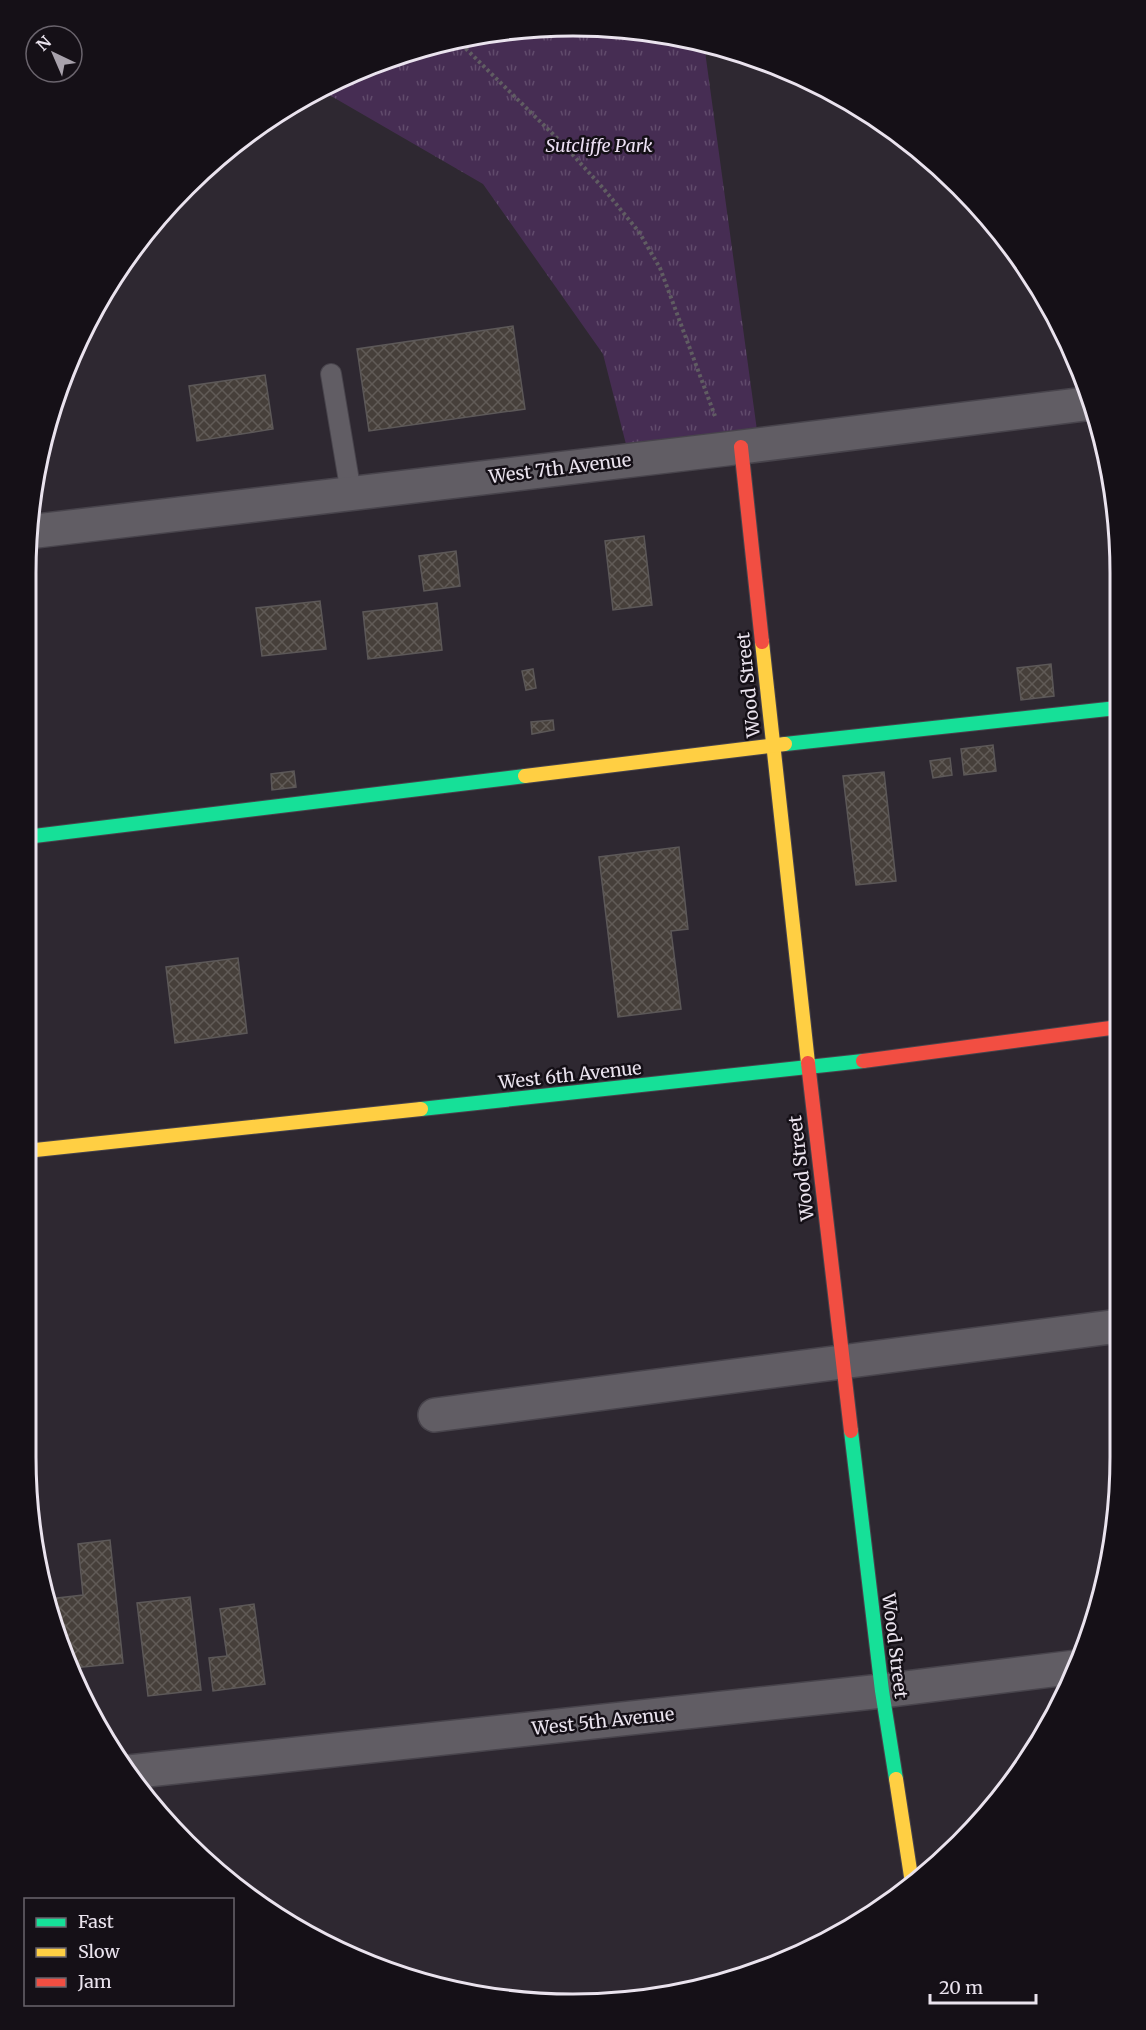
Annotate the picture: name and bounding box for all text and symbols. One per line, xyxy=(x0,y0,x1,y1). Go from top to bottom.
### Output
north arrow xyxy=(24,24,84,84)
text: N xyxy=(32,31,55,55)
park label: Sutcliffe Park xyxy=(545,134,653,157)
street label: West 7th Avenue xyxy=(487,448,632,488)
street label: Wood Street xyxy=(731,631,765,740)
street label: West 6th Avenue xyxy=(496,1056,643,1094)
street label: Wood Street xyxy=(783,1114,819,1223)
street label: Wood Street xyxy=(877,1591,913,1700)
street label: West 5th Avenue xyxy=(530,1702,675,1740)
legend xyxy=(24,1898,234,2006)
text: Fast xyxy=(78,1910,114,1933)
text: Slow xyxy=(78,1940,121,1963)
scale bar xyxy=(930,1967,1036,2005)
text: Jam xyxy=(77,1970,112,1993)
text: 20 m xyxy=(939,1976,983,1999)

